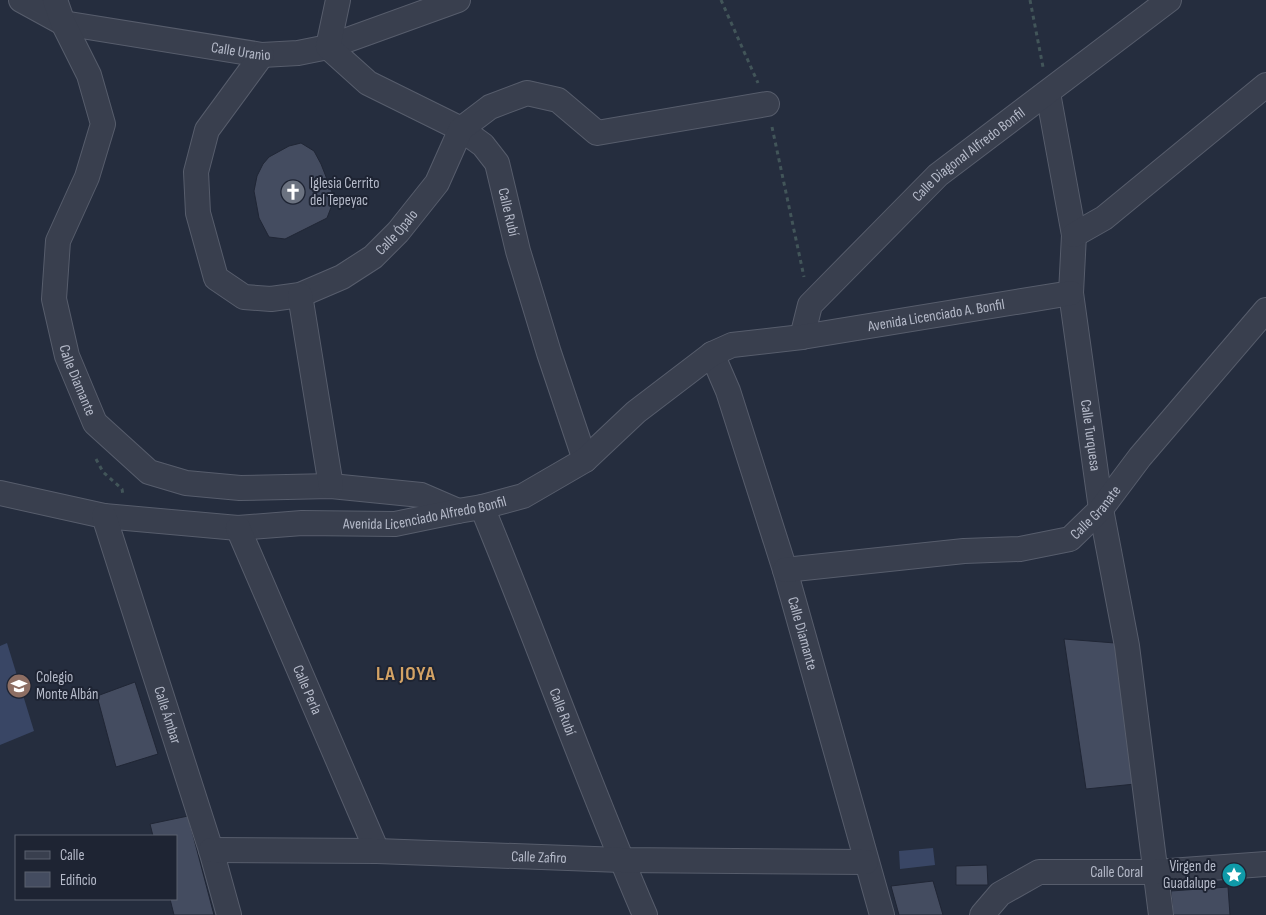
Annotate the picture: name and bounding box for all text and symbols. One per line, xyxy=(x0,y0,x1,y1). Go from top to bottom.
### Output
street label: Calle Uranio xyxy=(210,38,271,65)
street label: Calle Diagonal Alfredo Bonfil xyxy=(908,104,1029,206)
place label: Iglesia Cerrito del Tepeyac xyxy=(310,174,379,210)
church icon: Iglesia Cerrito del Tepeyac xyxy=(280,179,306,205)
street label: Calle Rubí xyxy=(493,186,523,238)
street label: Calle Ópalo xyxy=(371,206,422,259)
street label: Avenida Licenciado A. Bonfil xyxy=(865,295,1006,336)
street label: Calle Diamante xyxy=(55,343,100,419)
street label: Calle Turquesa xyxy=(1076,398,1105,472)
street label: Calle Granate xyxy=(1066,482,1125,544)
street label: Avenida Licenciado Alfredo Bonfil xyxy=(342,492,509,534)
street label: Calle Diamante xyxy=(783,595,822,672)
street label: Calle Perla xyxy=(288,662,326,718)
district label: LA JOYA xyxy=(376,662,436,686)
place label: Colegio Monte Albán xyxy=(36,668,98,704)
school or university icon: Colegio Monte Albán xyxy=(6,673,32,699)
street label: Calle Ámbar xyxy=(149,684,186,747)
street label: Calle Rubí xyxy=(545,685,580,738)
legend xyxy=(15,835,178,900)
text: Calle xyxy=(60,846,84,865)
street label: Calle Zafiro xyxy=(511,847,567,868)
place label: Virgen de Guadalupe xyxy=(1163,857,1216,893)
place icon: Virgen de Guadalupe xyxy=(1221,862,1247,888)
street label: Calle Coral xyxy=(1090,863,1143,882)
text: Edificio xyxy=(60,871,97,890)

